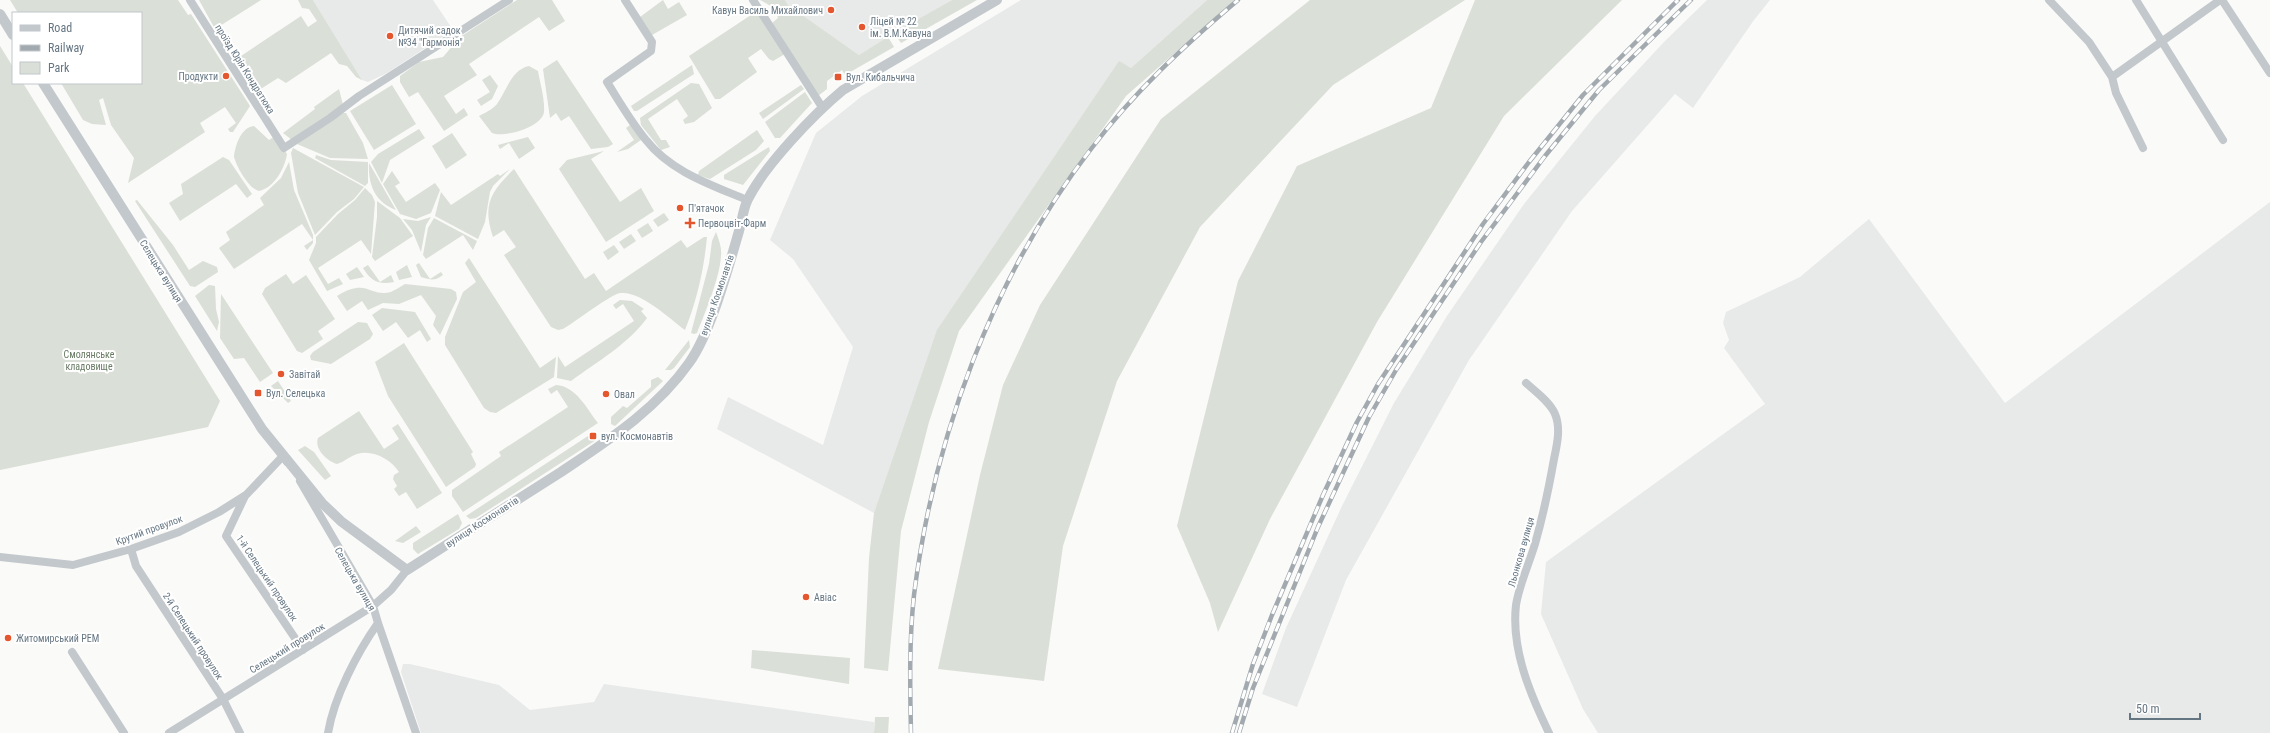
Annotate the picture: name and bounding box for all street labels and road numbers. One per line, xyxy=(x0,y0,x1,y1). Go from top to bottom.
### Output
street label: проїзд Юрія Кондратюка xyxy=(213,22,277,116)
street label: Селецька вулиця xyxy=(137,238,185,304)
street label: вулиця Космонавтів xyxy=(698,253,736,337)
street label: вулиця Космонавтів xyxy=(444,494,520,550)
street label: Крутий провулок xyxy=(114,513,184,547)
street label: Льонкова вулиця xyxy=(1506,516,1536,588)
street label: 1-й Селецький провулок xyxy=(234,533,300,623)
street label: Селецька вулиця xyxy=(332,545,378,613)
street label: 2-й Селецький провулок xyxy=(161,591,225,682)
street label: Селецький провулок xyxy=(247,620,327,676)

